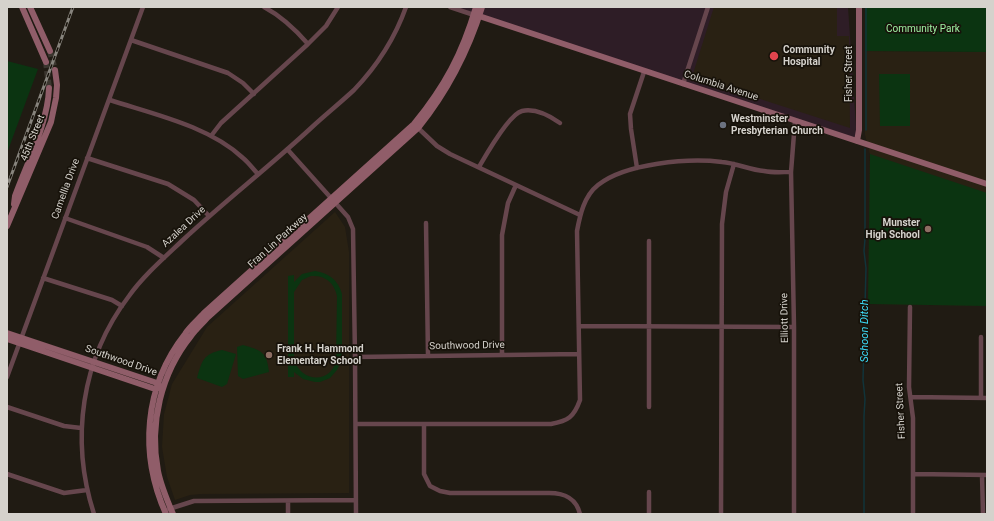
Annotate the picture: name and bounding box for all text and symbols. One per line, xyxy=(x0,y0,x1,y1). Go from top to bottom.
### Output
park label: Community Park xyxy=(886,23,960,35)
place label: Community Hospital xyxy=(783,44,835,68)
street label: Fisher Street xyxy=(843,46,855,102)
marker: Community Hospital xyxy=(768,50,780,62)
street label: Columbia Avenue xyxy=(682,68,760,104)
street label: 45th Street xyxy=(18,113,48,163)
place label: Westminster Presbyterian Church xyxy=(731,113,823,136)
marker: Westminster Presbyterian Church xyxy=(718,120,728,130)
street label: Camellia Drive xyxy=(49,157,83,221)
street label: Azalea Drive xyxy=(160,204,208,250)
street label: Fran Lin Parkway xyxy=(246,211,310,271)
place label: Munster High School xyxy=(866,217,920,240)
marker: Munster High School xyxy=(923,224,933,234)
street label: Elliott Drive xyxy=(779,293,791,343)
water label: Schoon Ditch xyxy=(858,299,872,363)
street label: Southwood Drive xyxy=(429,339,505,353)
street label: Southwood Drive xyxy=(83,343,159,379)
place label: Frank H. Hammond Elementary School xyxy=(277,343,364,366)
marker: Frank H. Hammond Elementary School xyxy=(264,350,274,360)
street label: Fisher Street xyxy=(894,383,908,439)

